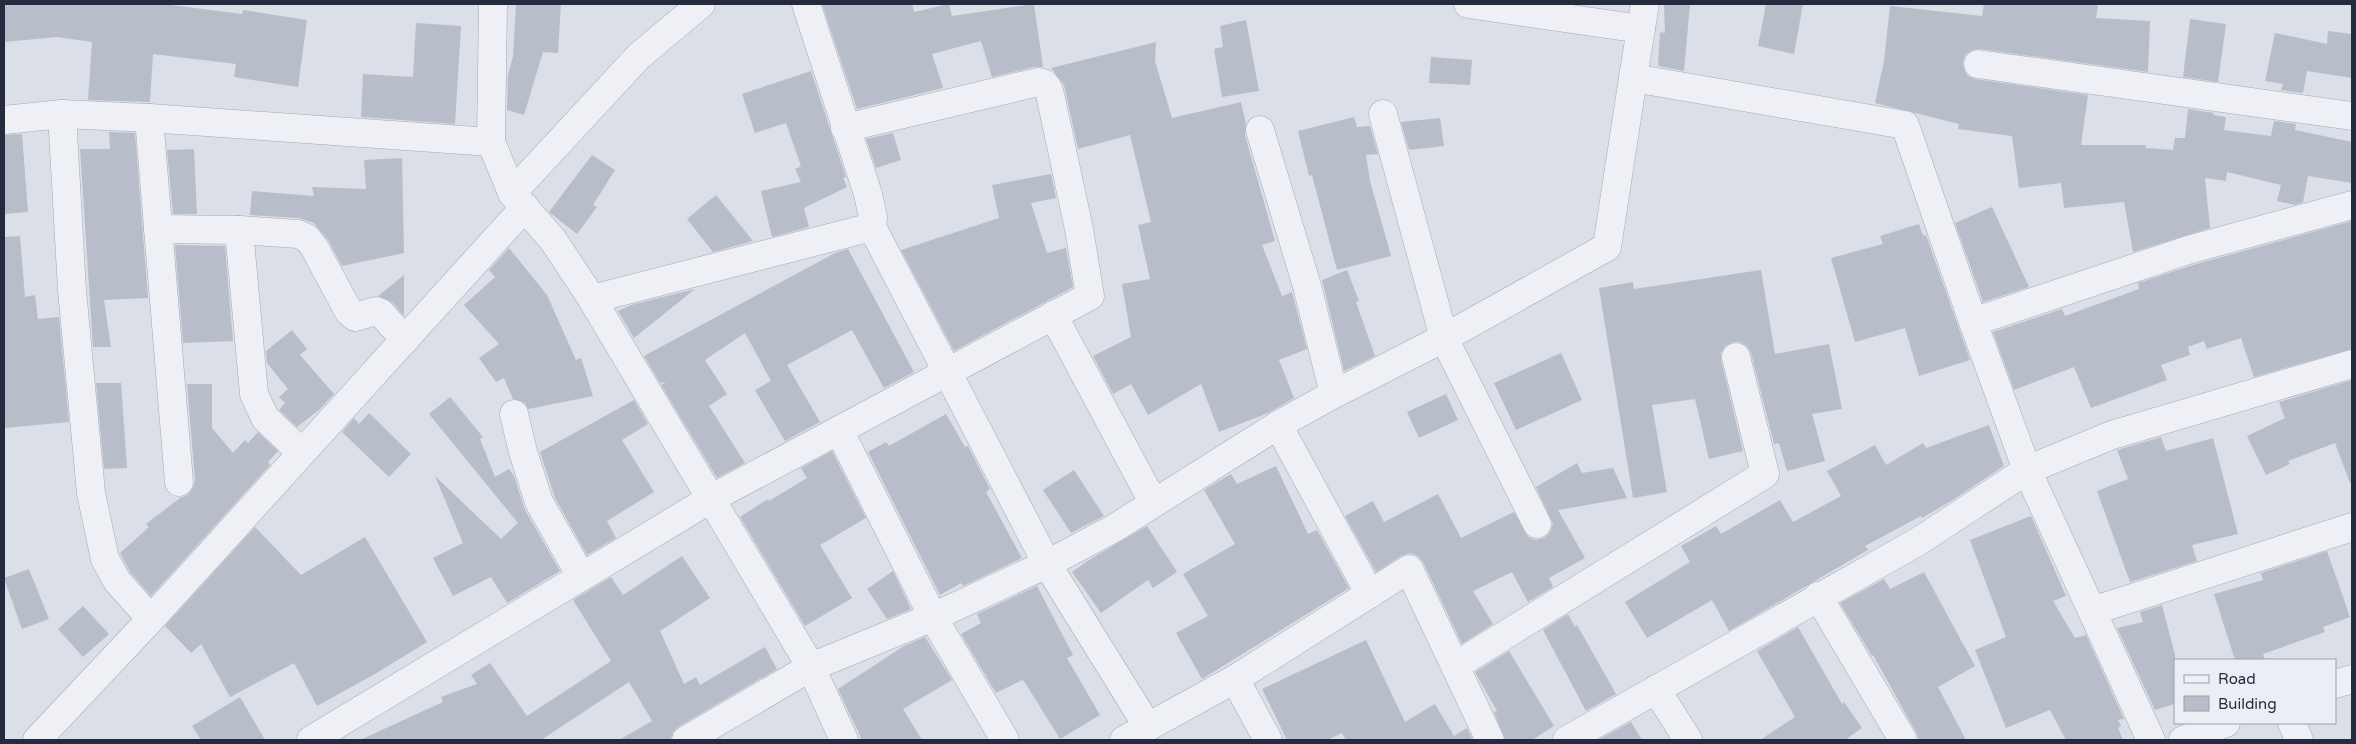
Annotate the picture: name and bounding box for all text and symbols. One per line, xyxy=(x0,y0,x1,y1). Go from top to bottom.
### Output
legend xyxy=(2174,659,2336,724)
text: Road xyxy=(2218,670,2256,688)
text: Building xyxy=(2218,695,2277,713)

